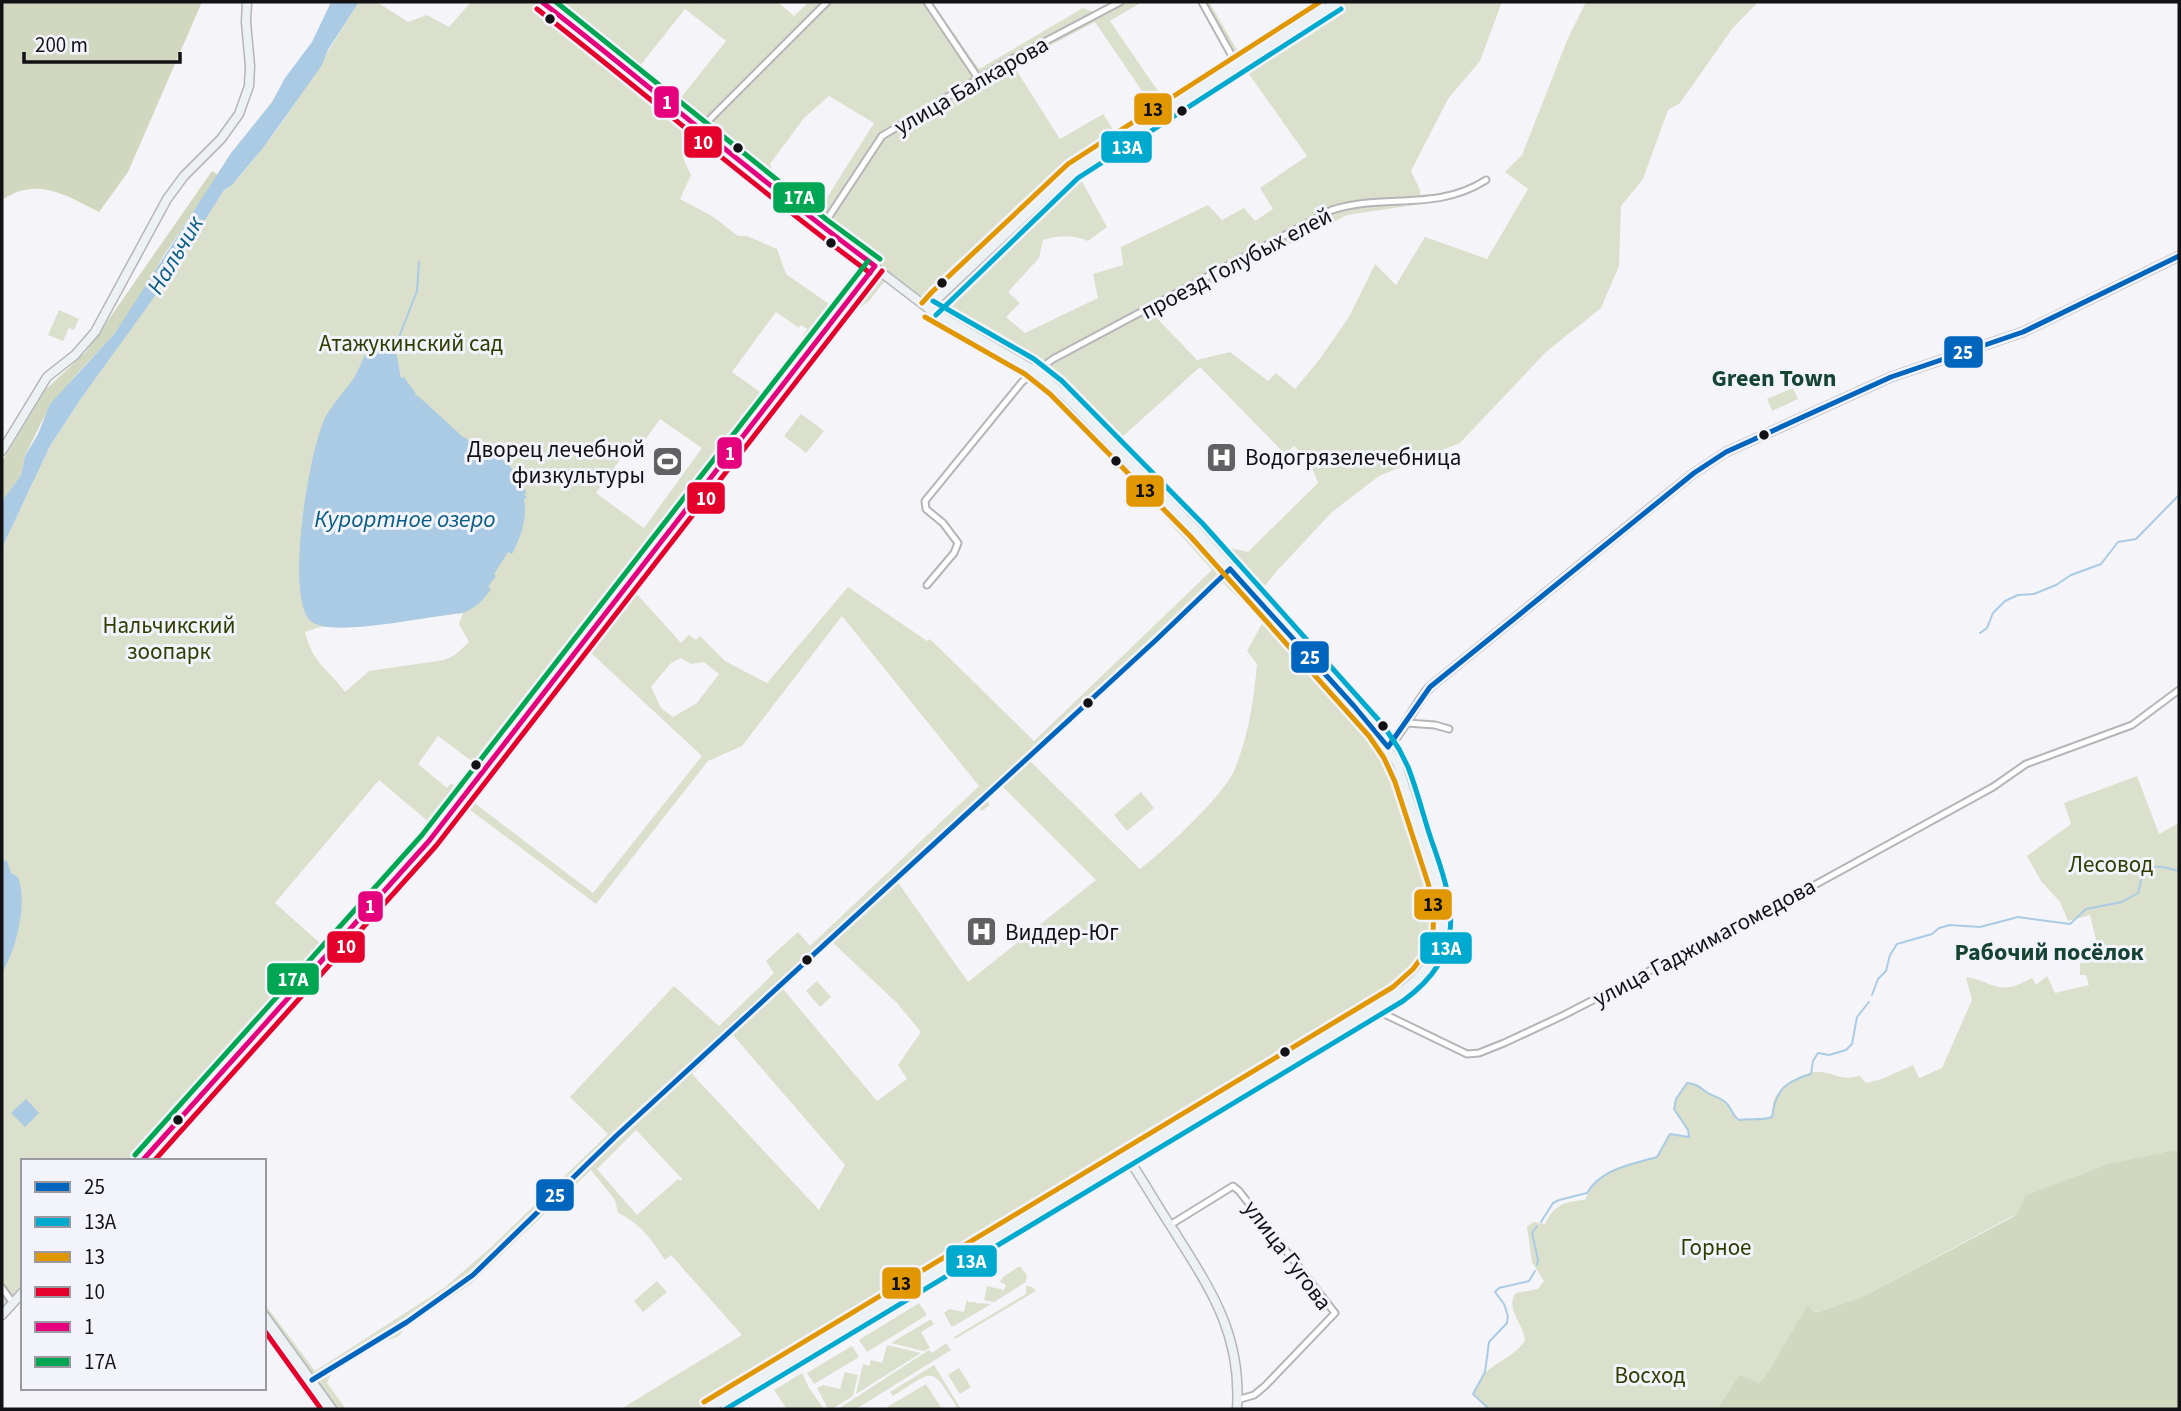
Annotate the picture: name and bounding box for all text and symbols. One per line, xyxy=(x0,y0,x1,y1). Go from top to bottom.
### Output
unlabelled marker xyxy=(543,12,557,26)
scale bar xyxy=(24,21,180,65)
street label: улица Балкарова xyxy=(888,28,1055,143)
text: 200 m xyxy=(35,30,88,60)
line badge: 1 xyxy=(653,85,680,119)
text: 1 xyxy=(662,90,672,117)
line badge: 13 xyxy=(1133,92,1173,126)
text: 13 xyxy=(1143,97,1163,124)
unlabelled marker xyxy=(1175,104,1189,118)
line badge: 10 xyxy=(683,125,723,159)
text: 10 xyxy=(693,130,713,157)
line badge: 13А xyxy=(1100,130,1153,164)
text: 13А xyxy=(1112,135,1143,162)
unlabelled marker xyxy=(731,141,745,155)
line badge: 17А xyxy=(772,181,826,214)
text: 17А xyxy=(784,185,815,212)
street label: проезд Голубых елей xyxy=(1135,199,1338,328)
water label: Нальчик xyxy=(138,209,213,301)
unlabelled marker xyxy=(824,236,838,250)
unlabelled marker xyxy=(935,276,949,290)
park label: Атажукинский сад xyxy=(319,327,503,360)
line badge: 25 xyxy=(1943,335,1984,369)
text: 25 xyxy=(1953,340,1973,367)
district label: Green Town xyxy=(1711,361,1837,396)
unlabelled marker xyxy=(1757,428,1771,442)
place label: Дворец лечебной физкультуры xyxy=(467,433,645,492)
line badge: 1 xyxy=(716,436,743,470)
hospital icon: Водогрязелечебница xyxy=(1205,440,1239,474)
text: 1 xyxy=(725,441,735,468)
place label: Водогрязелечебница xyxy=(1245,441,1461,474)
sports icon: Дворец лечебной физкультуры xyxy=(651,445,685,479)
unlabelled marker xyxy=(1109,454,1123,468)
line badge: 13 xyxy=(1125,474,1165,508)
text: 13 xyxy=(1135,478,1155,505)
line badge: 10 xyxy=(686,481,726,515)
text: 10 xyxy=(696,486,716,513)
water label: Курортное озеро xyxy=(314,502,496,537)
park label: Нальчикский зоопарк xyxy=(103,609,235,668)
line badge: 25 xyxy=(1290,640,1330,674)
text: 25 xyxy=(1300,645,1320,672)
unlabelled marker xyxy=(1081,696,1095,710)
unlabelled marker xyxy=(1376,719,1390,733)
unlabelled marker xyxy=(469,758,483,772)
park label: Лесовод xyxy=(2069,848,2153,881)
street label: улица Гаджимагомедова xyxy=(1587,870,1822,1015)
line badge: 13 xyxy=(1413,888,1453,921)
line badge: 1 xyxy=(357,890,384,923)
text: 13 xyxy=(1423,892,1443,919)
text: 1 xyxy=(365,894,375,921)
hospital icon: Виддер-Юг xyxy=(965,915,999,949)
place label: Виддер-Юг xyxy=(1005,916,1119,949)
line badge: 10 xyxy=(326,930,366,964)
line badge: 13А xyxy=(1419,931,1473,965)
text: 10 xyxy=(336,934,356,961)
district label: Рабочий посёлок xyxy=(1954,935,2144,970)
text: 13А xyxy=(1431,936,1462,963)
unlabelled marker xyxy=(800,953,814,967)
line badge: 17А xyxy=(266,962,320,996)
text: 17А xyxy=(278,967,309,994)
unlabelled marker xyxy=(1278,1045,1292,1059)
unlabelled marker xyxy=(171,1113,185,1127)
legend xyxy=(21,1159,266,1390)
text: 25 xyxy=(84,1172,105,1202)
line badge: 25 xyxy=(535,1178,575,1212)
text: 25 xyxy=(545,1183,565,1210)
street label: улица Гугова xyxy=(1235,1193,1340,1317)
text: 13А xyxy=(84,1207,117,1237)
park label: Горное xyxy=(1680,1231,1752,1264)
text: 13 xyxy=(84,1242,105,1272)
line badge: 13А xyxy=(945,1244,998,1278)
text: 13А xyxy=(956,1249,987,1276)
line badge: 13 xyxy=(881,1266,922,1300)
text: 13 xyxy=(891,1271,911,1298)
text: 10 xyxy=(84,1277,105,1307)
text: 1 xyxy=(84,1312,94,1342)
text: 17А xyxy=(84,1347,117,1377)
park label: Восход xyxy=(1614,1359,1686,1392)

